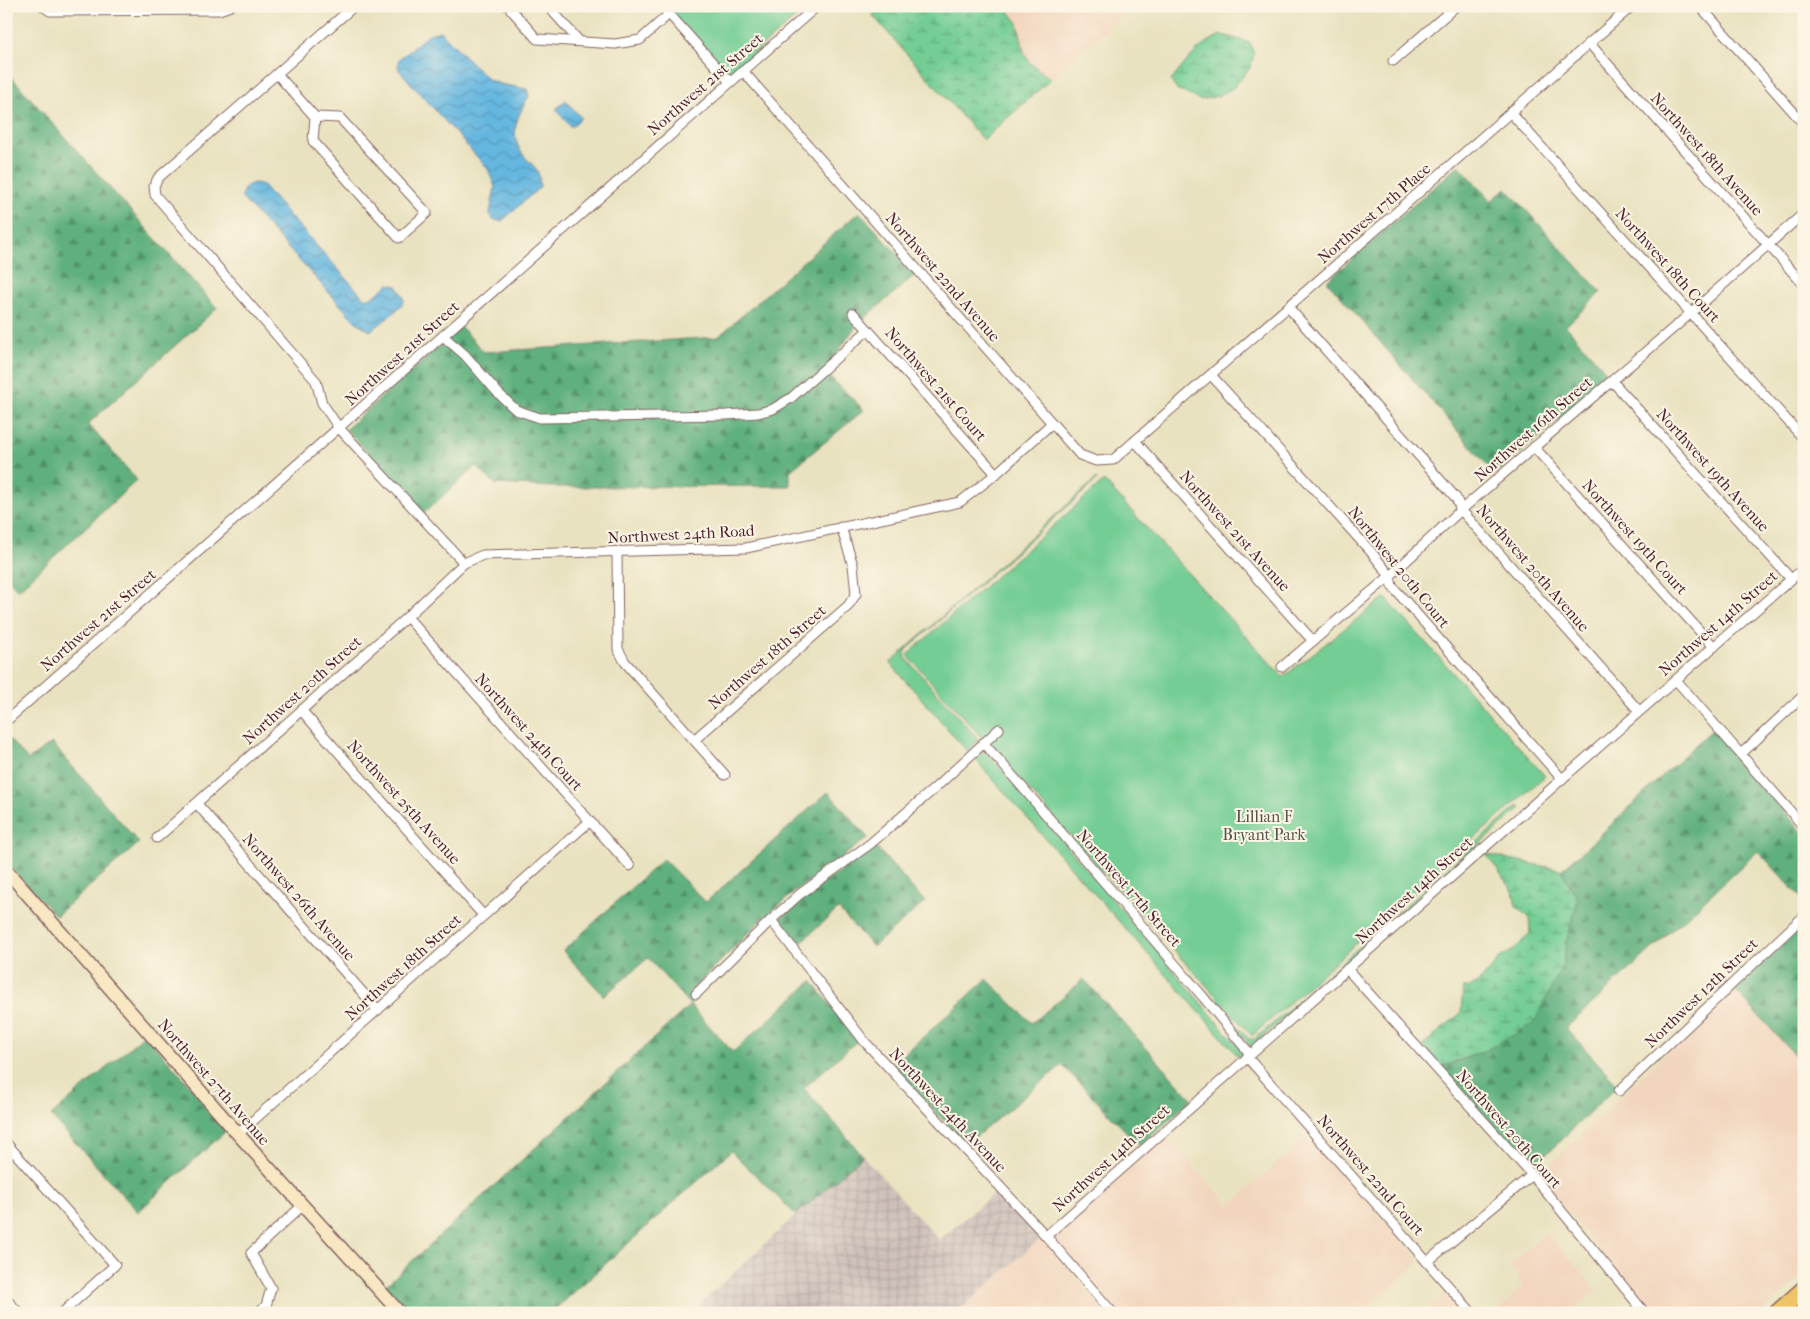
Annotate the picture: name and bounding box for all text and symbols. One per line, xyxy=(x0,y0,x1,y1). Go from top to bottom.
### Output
street label: Northwest 21st Street xyxy=(643,28,767,139)
street label: Northwest 18th Avenue xyxy=(1647,88,1767,220)
street label: Northwest 17th Place xyxy=(1314,159,1435,267)
street label: Northwest 18th Court xyxy=(1611,204,1725,327)
street label: Northwest 22nd Avenue xyxy=(882,208,1004,346)
street label: Northwest 21st Street xyxy=(341,297,463,409)
street label: Northwest 21st Court xyxy=(881,323,991,445)
street label: Northwest 16th Street xyxy=(1470,372,1596,485)
street label: Northwest 19th Avenue xyxy=(1653,404,1773,536)
street label: Northwest 21st Avenue xyxy=(1176,467,1294,595)
street label: Northwest 19th Court xyxy=(1578,476,1692,599)
street label: Northwest 20th Avenue xyxy=(1473,500,1594,636)
street label: Northwest 20th Court xyxy=(1344,502,1454,632)
street label: Northwest 24th Road xyxy=(607,521,755,547)
street label: Northwest 21st Street xyxy=(36,564,160,675)
street label: Northwest 14th Street xyxy=(1655,566,1781,680)
street label: Northwest 18th Street xyxy=(704,601,830,713)
street label: Northwest 20th Street xyxy=(239,632,365,748)
street label: Northwest 24th Court xyxy=(471,669,587,795)
street label: Northwest 25th Avenue xyxy=(343,736,465,868)
park label: Lillian F Bryant Park xyxy=(1222,807,1306,844)
street label: Northwest 17th Street xyxy=(1073,825,1185,951)
street label: Northwest 26th Avenue xyxy=(239,830,359,965)
street label: Northwest 14th Street xyxy=(1351,832,1477,948)
street label: Northwest 18th Street xyxy=(341,910,465,1024)
street label: Northwest 12th Street xyxy=(1640,934,1762,1052)
street label: Northwest 27th Avenue xyxy=(154,1015,274,1149)
street label: Northwest 24th Avenue xyxy=(885,1044,1011,1176)
street label: Northwest 20th Court xyxy=(1452,1066,1566,1193)
street label: Northwest 14th Street xyxy=(1048,1100,1174,1216)
street label: Northwest 22nd Court xyxy=(1313,1111,1429,1240)

